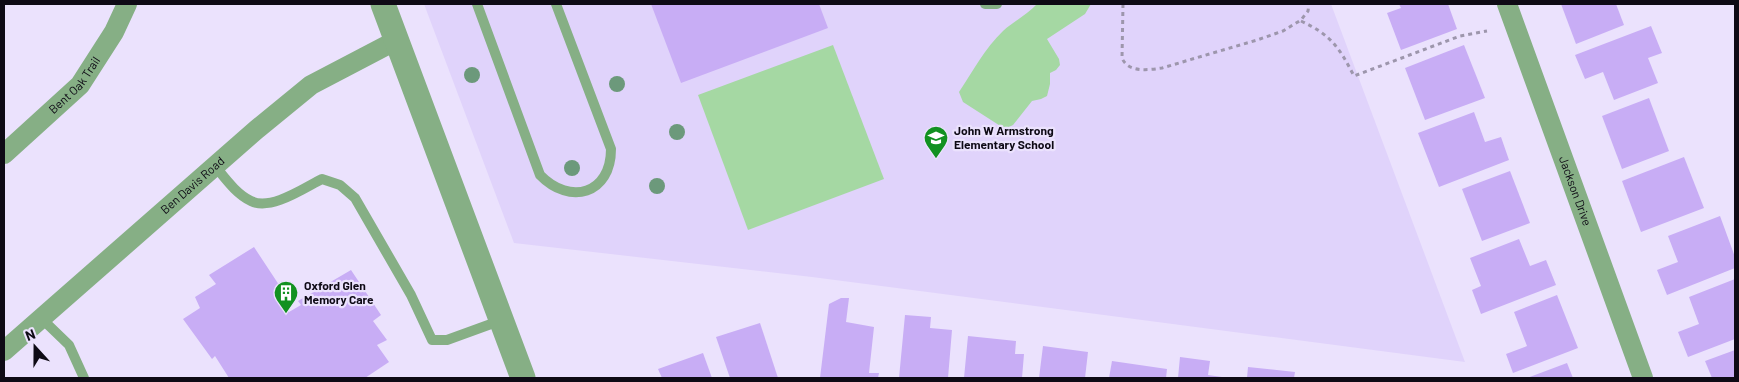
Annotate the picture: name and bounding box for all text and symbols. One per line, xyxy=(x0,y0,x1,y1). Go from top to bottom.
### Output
street label: Bent Oak Trail xyxy=(45,54,102,116)
place label: John W Armstrong Elementary School xyxy=(954,123,1054,151)
school or university icon: John W Armstrong Elementary School xyxy=(923,125,949,159)
street label: Ben Davis Road xyxy=(157,153,227,216)
street label: Jackson Drive xyxy=(1557,154,1595,227)
place label: Oxford Glen Memory Care xyxy=(304,278,374,306)
building icon: Oxford Glen Memory Care xyxy=(273,280,299,314)
north arrow xyxy=(10,322,60,372)
text: N xyxy=(23,325,38,344)

